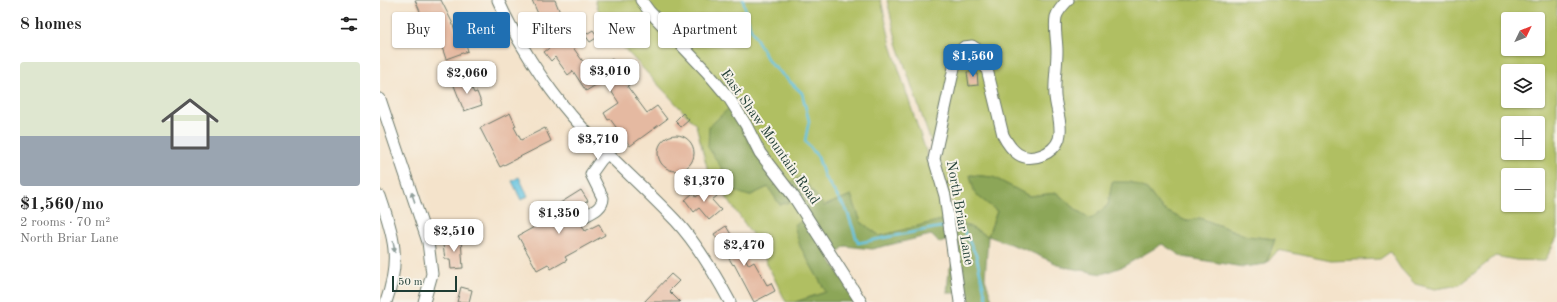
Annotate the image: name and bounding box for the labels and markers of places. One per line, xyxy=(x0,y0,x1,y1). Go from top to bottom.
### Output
pin: $1,560 xyxy=(940,44,1006,78)
pin: $3,010 xyxy=(577,59,643,93)
pin: $2,060 xyxy=(434,61,500,95)
pin: $3,710 xyxy=(565,127,631,161)
pin: $1,370 xyxy=(671,169,737,203)
pin: $1,350 xyxy=(526,201,592,235)
pin: $2,510 xyxy=(421,219,487,253)
pin: $2,470 xyxy=(711,233,777,267)

